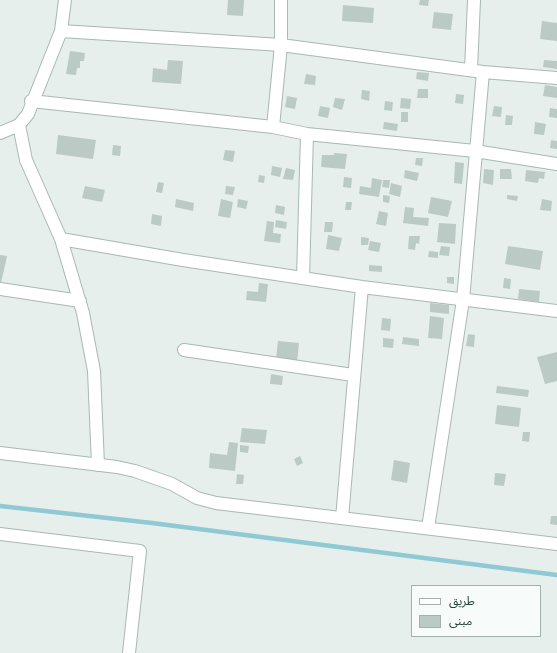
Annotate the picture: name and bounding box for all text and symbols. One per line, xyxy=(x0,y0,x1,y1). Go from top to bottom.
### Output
legend xyxy=(411,585,541,637)
text: طريق xyxy=(449,591,475,610)
text: مبنى xyxy=(449,611,472,630)

